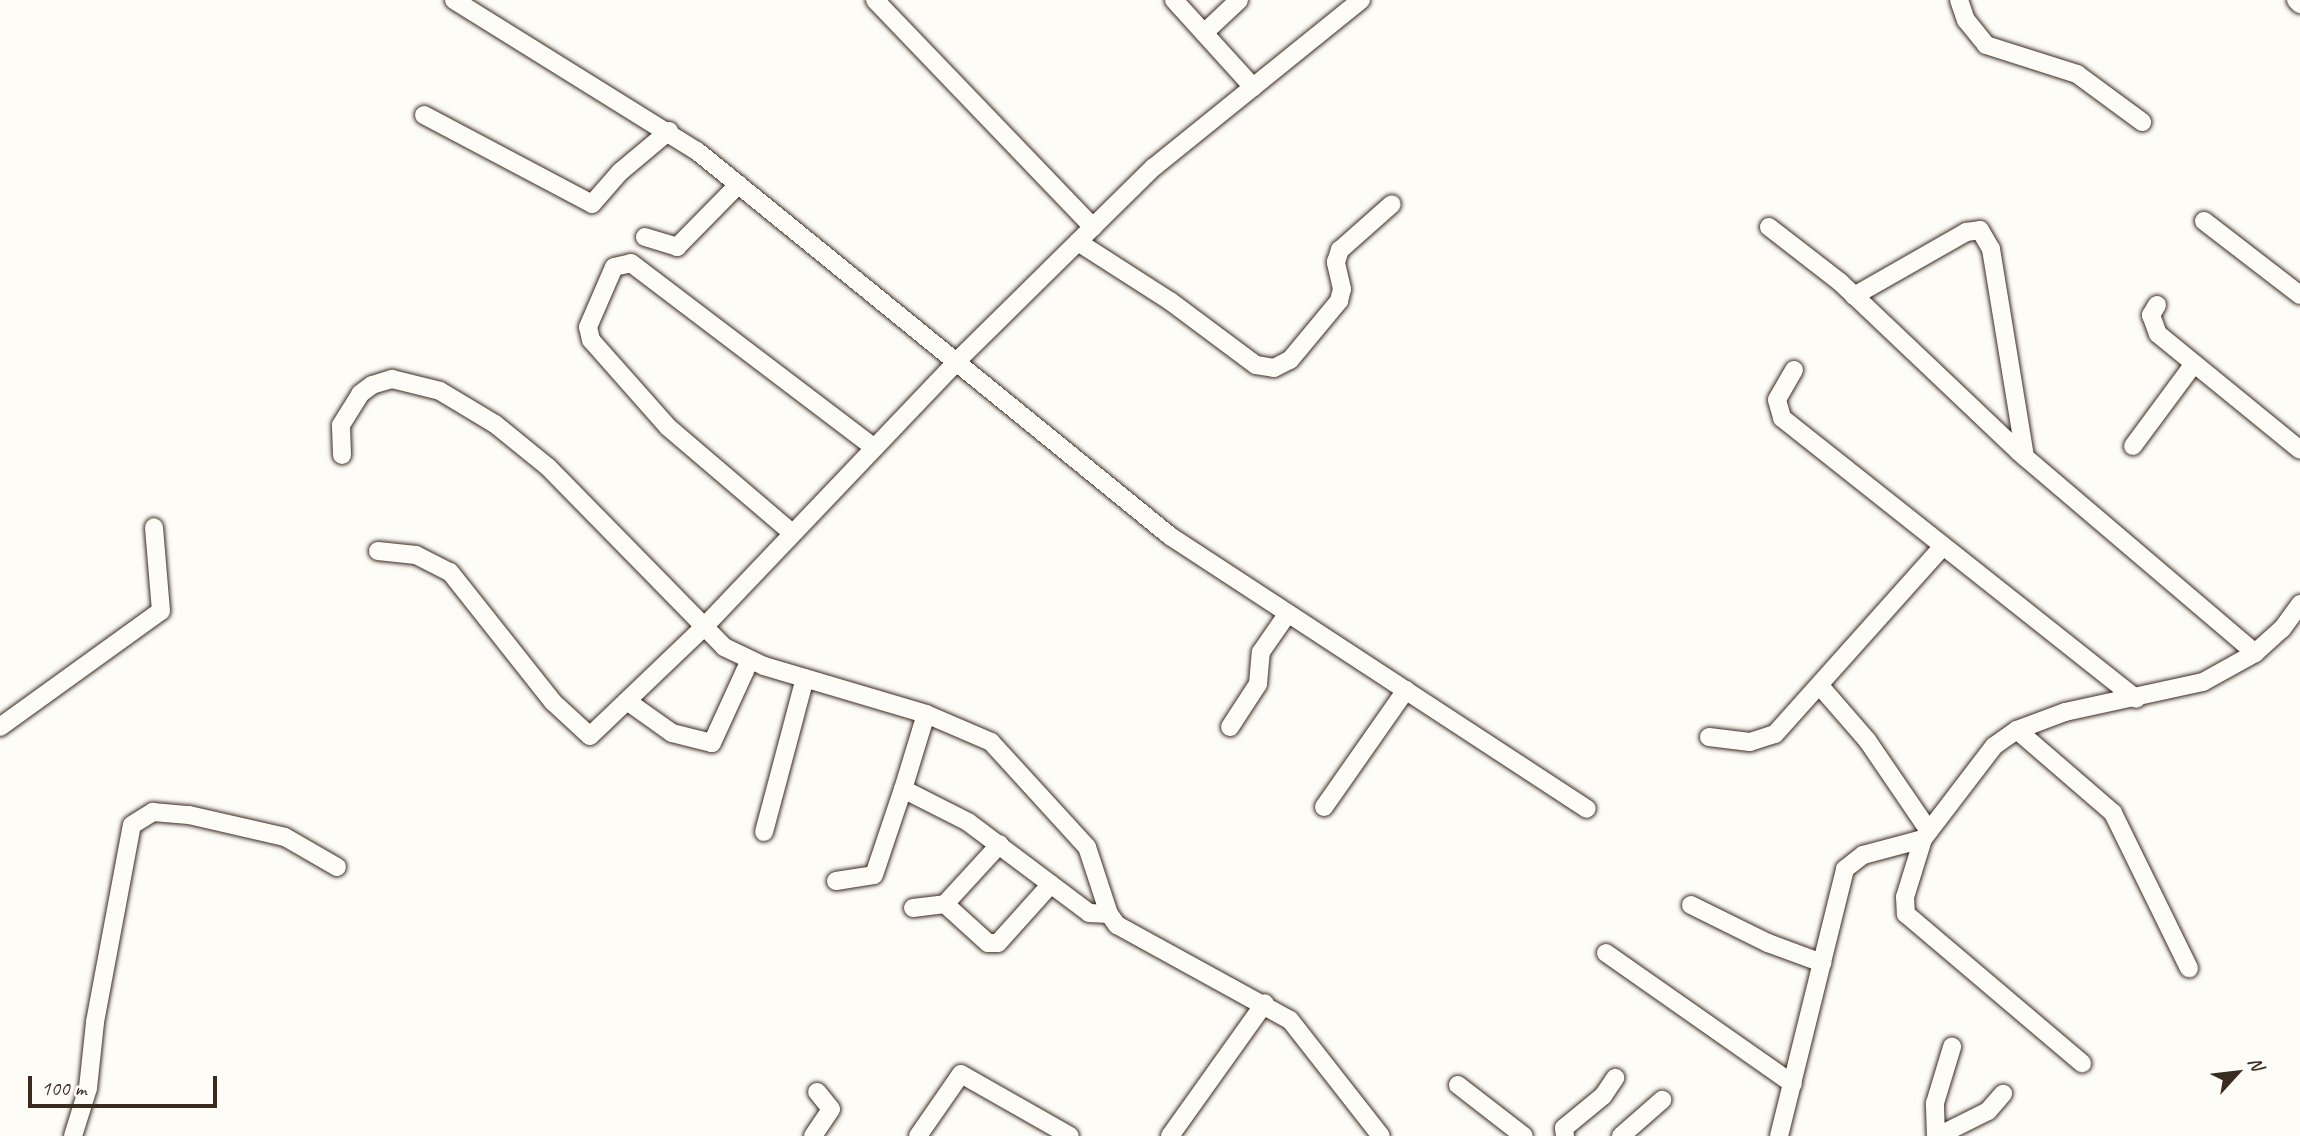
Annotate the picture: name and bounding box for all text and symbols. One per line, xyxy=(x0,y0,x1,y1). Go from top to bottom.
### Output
north arrow xyxy=(2202,1038,2272,1108)
text: N xyxy=(2242,1053,2269,1074)
scale bar xyxy=(32,1062,220,1106)
text: 100 m xyxy=(41,1075,86,1101)

